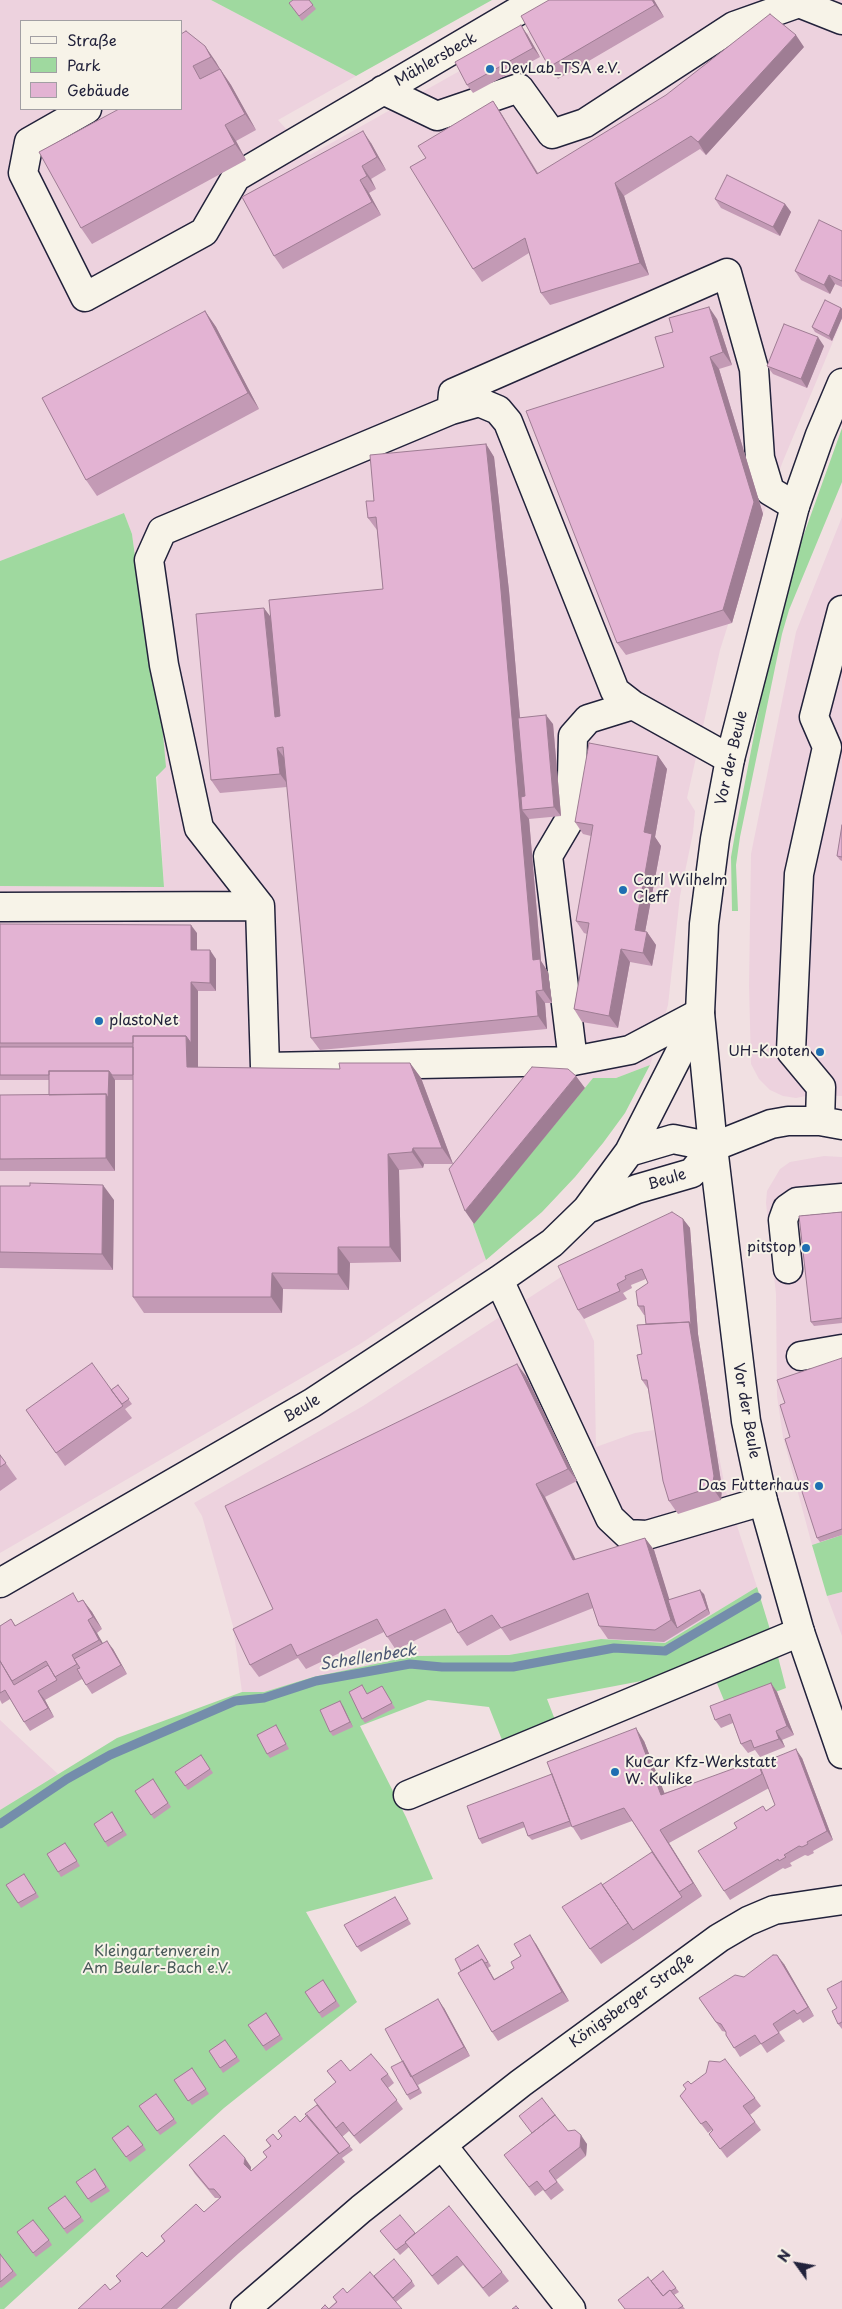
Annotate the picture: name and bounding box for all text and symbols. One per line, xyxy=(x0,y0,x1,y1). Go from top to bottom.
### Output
legend xyxy=(20,20,182,110)
text: Straße xyxy=(67,28,117,51)
street label: Mählersbeck xyxy=(392,29,480,91)
text: Park xyxy=(67,53,101,76)
place label: DevLab_TSA e.V. xyxy=(500,60,621,78)
marker: DevLab_TSA e.V. xyxy=(484,63,496,75)
text: Gebäude xyxy=(67,78,129,101)
street label: Vor der Beule xyxy=(712,709,752,807)
place label: Carl Wilhelm Cleff xyxy=(633,872,728,907)
marker: Carl Wilhelm Cleff xyxy=(617,884,629,896)
place label: plastoNet xyxy=(109,1012,179,1030)
marker: plastoNet xyxy=(93,1015,105,1027)
place label: UH-Knoten xyxy=(728,1043,810,1061)
marker: UH-Knoten xyxy=(814,1046,826,1058)
street label: Beule xyxy=(646,1166,688,1194)
place label: pitstop xyxy=(747,1239,796,1257)
marker: pitstop xyxy=(800,1242,812,1254)
street label: Vor der Beule xyxy=(729,1362,763,1460)
street label: Beule xyxy=(280,1391,324,1427)
place label: Das Futterhaus xyxy=(698,1477,809,1495)
marker: Das Futterhaus xyxy=(813,1480,825,1492)
water label: Schellenbeck xyxy=(318,1641,418,1675)
place label: KuCar Kfz-Werkstatt W. Kulike xyxy=(625,1754,776,1789)
marker: KuCar Kfz-Werkstatt W. Kulike xyxy=(609,1766,621,1778)
park label: Kleingartenverein Am Beuler-Bach e.V. xyxy=(83,1943,231,1978)
street label: Königsberger Straße xyxy=(566,1950,698,2052)
north arrow xyxy=(772,2239,822,2289)
text: N xyxy=(772,2246,796,2266)

